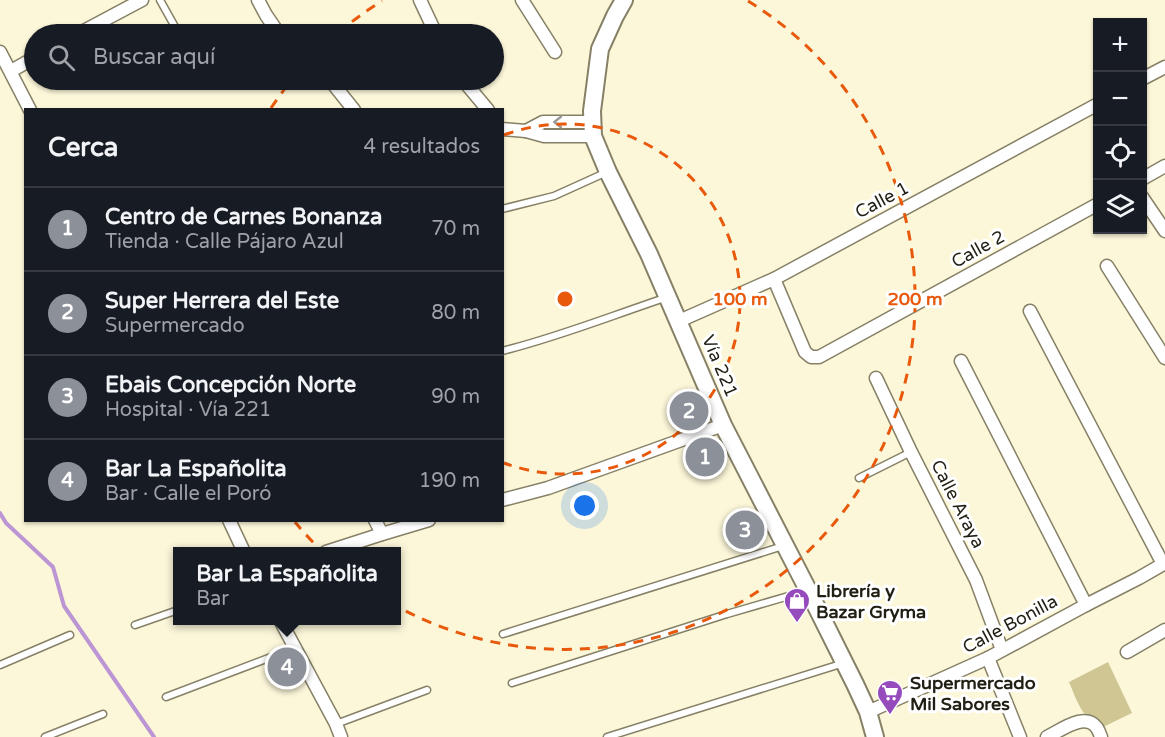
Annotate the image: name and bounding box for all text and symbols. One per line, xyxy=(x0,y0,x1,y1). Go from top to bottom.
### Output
map controls xyxy=(1093,18,1147,234)
button: + xyxy=(1093,18,1147,72)
search box xyxy=(24,24,504,90)
icon: search xyxy=(45,41,78,74)
text: Buscar aquí xyxy=(93,44,215,70)
button: − xyxy=(1093,72,1147,126)
one-way arrow xyxy=(554,116,563,128)
button: locate xyxy=(1093,126,1147,180)
text: Cerca xyxy=(48,132,118,163)
text: 4 resultados xyxy=(364,135,480,159)
street label: Calle 1 xyxy=(851,177,913,223)
button: layers xyxy=(1093,180,1147,234)
text: Centro de Carnes Bonanza xyxy=(105,204,382,230)
text: 1 xyxy=(61,217,74,241)
text: 70 m xyxy=(431,217,480,241)
street label: Calle 2 xyxy=(947,225,1009,273)
text: Tienda · Calle Pájaro Azul xyxy=(105,230,344,254)
text: Super Herrera del Este xyxy=(105,288,339,314)
text: 100 m xyxy=(712,288,768,310)
text: 200 m xyxy=(887,288,943,310)
centre of rings xyxy=(555,289,575,309)
text: 2 xyxy=(61,301,74,325)
text: 80 m xyxy=(431,301,480,325)
text: Supermercado xyxy=(105,314,245,338)
street label: Vía 221 xyxy=(697,332,743,400)
text: Ebais Concepción Norte xyxy=(105,372,356,398)
text: 3 xyxy=(61,385,74,409)
text: 90 m xyxy=(431,385,480,409)
pin: 2 xyxy=(670,388,708,434)
text: Hospital · Vía 221 xyxy=(105,398,271,422)
pin: 1 xyxy=(686,434,724,480)
text: Bar La Españolita xyxy=(105,456,287,482)
street label: Calle Araya xyxy=(926,456,990,552)
text: 4 xyxy=(61,469,74,493)
text: 190 m xyxy=(419,469,480,493)
text: Bar · Calle el Poró xyxy=(105,482,271,506)
your location xyxy=(570,491,599,520)
pin: 3 xyxy=(726,508,764,552)
popup xyxy=(173,547,401,625)
text: Bar La Españolita xyxy=(196,561,378,587)
place label: Librería y Bazar Gryma xyxy=(816,580,926,623)
shop icon: Librería y Bazar Gryma xyxy=(782,586,812,624)
text: Bar xyxy=(196,587,229,611)
street label: Calle Bonilla xyxy=(959,590,1061,658)
pin: 4 xyxy=(268,644,306,690)
place label: Supermercado Mil Sabores xyxy=(910,672,1036,715)
supermarket icon: Supermercado Mil Sabores xyxy=(875,678,905,716)

